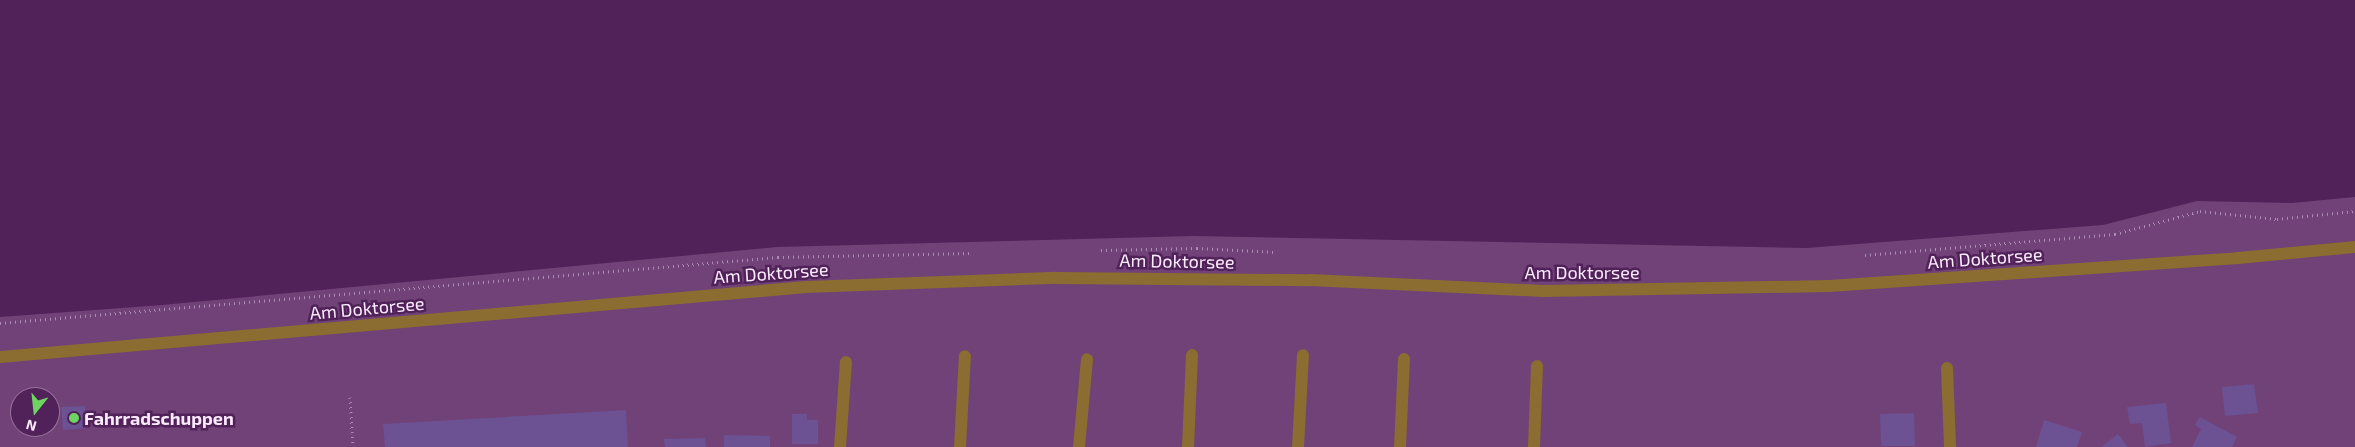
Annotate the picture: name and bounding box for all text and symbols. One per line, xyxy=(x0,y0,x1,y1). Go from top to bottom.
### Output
street label: Am Doktorsee xyxy=(1927,243,2043,273)
street label: Am Doktorsee xyxy=(1119,249,1235,273)
street label: Am Doktorsee xyxy=(713,258,829,288)
street label: Am Doktorsee xyxy=(1524,261,1640,283)
street label: Am Doktorsee xyxy=(309,292,425,324)
north arrow xyxy=(10,387,60,437)
place label: Fahrradschuppen xyxy=(84,407,234,429)
marker: Fahrradschuppen xyxy=(68,412,80,424)
text: N xyxy=(24,416,38,436)

